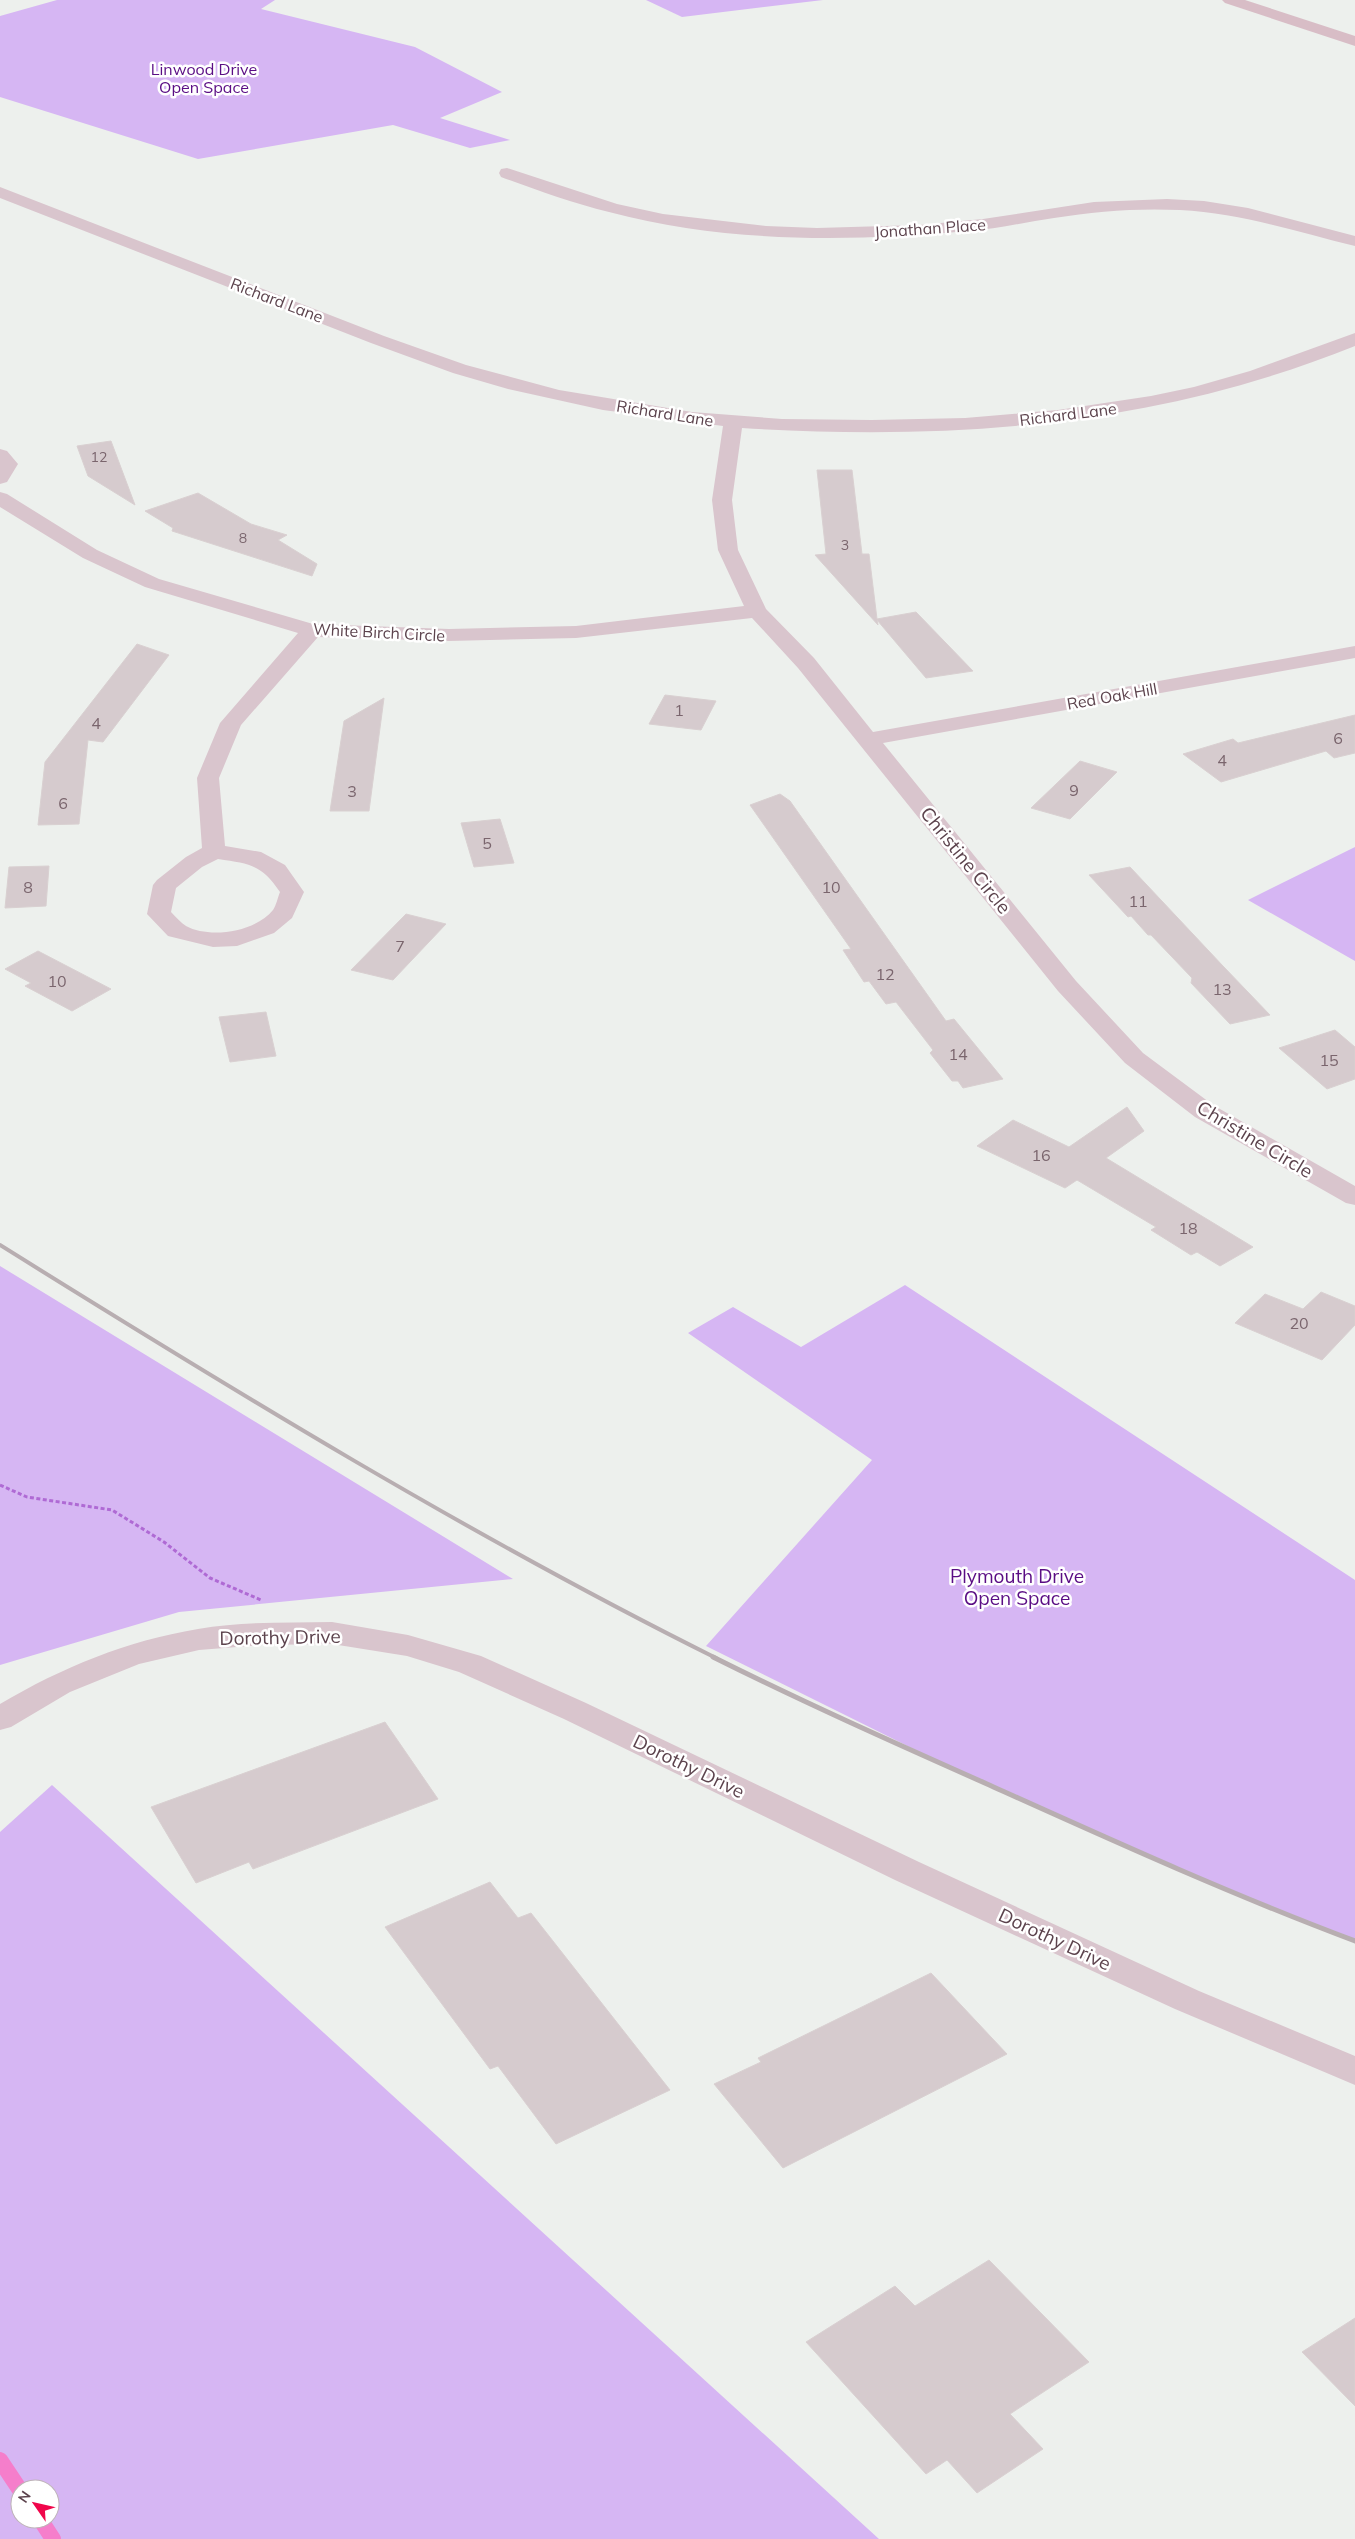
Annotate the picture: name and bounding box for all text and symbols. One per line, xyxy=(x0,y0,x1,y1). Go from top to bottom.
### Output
park label: Linwood Drive Open Space xyxy=(151,59,257,97)
street label: Jonathan Place xyxy=(874,214,986,242)
street label: Richard Lane xyxy=(228,273,326,327)
street label: Richard Lane xyxy=(615,395,715,431)
street label: Richard Lane xyxy=(1018,398,1118,430)
house number: 12 xyxy=(91,448,107,466)
house number: 8 xyxy=(239,529,247,547)
house number: 3 xyxy=(841,536,849,554)
street label: White Birch Circle xyxy=(312,619,446,645)
street label: Red Oak Hill xyxy=(1065,678,1159,714)
house number: 1 xyxy=(674,700,684,720)
house number: 4 xyxy=(91,713,101,733)
house number: 6 xyxy=(1333,728,1343,748)
house number: 4 xyxy=(1217,750,1227,770)
house number: 9 xyxy=(1069,780,1079,800)
house number: 3 xyxy=(347,781,357,801)
house number: 6 xyxy=(58,793,68,813)
street label: Christine Circle xyxy=(915,802,1017,918)
house number: 5 xyxy=(482,833,492,853)
house number: 8 xyxy=(23,877,33,897)
house number: 10 xyxy=(821,877,841,897)
house number: 11 xyxy=(1128,891,1148,911)
house number: 7 xyxy=(395,936,405,956)
house number: 12 xyxy=(875,964,895,984)
house number: 10 xyxy=(47,971,67,991)
house number: 13 xyxy=(1212,979,1232,999)
house number: 14 xyxy=(948,1044,968,1064)
house number: 15 xyxy=(1319,1050,1339,1070)
street label: Christine Circle xyxy=(1193,1095,1317,1183)
house number: 16 xyxy=(1031,1145,1051,1165)
house number: 18 xyxy=(1178,1218,1198,1238)
house number: 20 xyxy=(1289,1313,1309,1333)
park label: Plymouth Drive Open Space xyxy=(950,1564,1084,1610)
street label: Dorothy Drive xyxy=(219,1624,341,1650)
street label: Dorothy Drive xyxy=(629,1729,749,1803)
street label: Dorothy Drive xyxy=(995,1903,1115,1975)
north arrow xyxy=(10,2479,60,2529)
text: N xyxy=(14,2487,35,2506)

